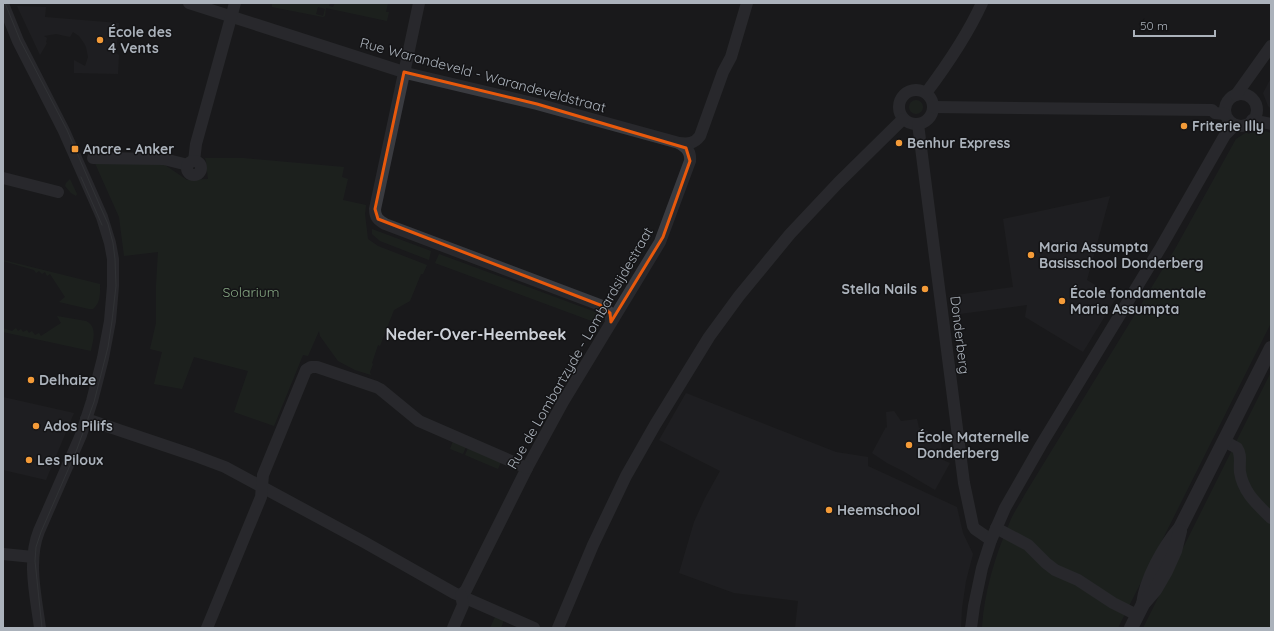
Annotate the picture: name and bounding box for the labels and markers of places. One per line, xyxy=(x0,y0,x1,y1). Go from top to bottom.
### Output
place label: École des 4 Vents xyxy=(108,23,172,57)
marker: École des 4 Vents xyxy=(95,35,105,45)
place label: Friterie Illy xyxy=(1192,117,1264,135)
marker: Friterie Illy xyxy=(1179,121,1189,131)
place label: Benhur Express xyxy=(907,134,1011,152)
marker: Benhur Express xyxy=(894,138,904,148)
place label: Ancre - Anker xyxy=(83,140,174,158)
marker: Ancre - Anker xyxy=(70,144,80,154)
place label: Maria Assumpta Basisschool Donderberg xyxy=(1039,238,1203,272)
marker: Maria Assumpta Basisschool Donderberg xyxy=(1026,250,1036,260)
place label: Stella Nails xyxy=(842,280,917,298)
marker: Stella Nails xyxy=(920,284,930,294)
place label: École fondamentale Maria Assumpta xyxy=(1070,284,1206,318)
marker: École fondamentale Maria Assumpta xyxy=(1057,296,1067,306)
place label: Delhaize xyxy=(39,371,96,389)
marker: Delhaize xyxy=(26,375,36,385)
place label: Ados Pilifs xyxy=(44,417,113,435)
marker: Ados Pilifs xyxy=(31,421,41,431)
place label: École Maternelle Donderberg xyxy=(917,428,1029,462)
marker: École Maternelle Donderberg xyxy=(904,440,914,450)
place label: Les Piloux xyxy=(37,451,103,469)
marker: Les Piloux xyxy=(24,455,34,465)
place label: Heemschool xyxy=(837,501,920,519)
marker: Heemschool xyxy=(824,505,834,515)

